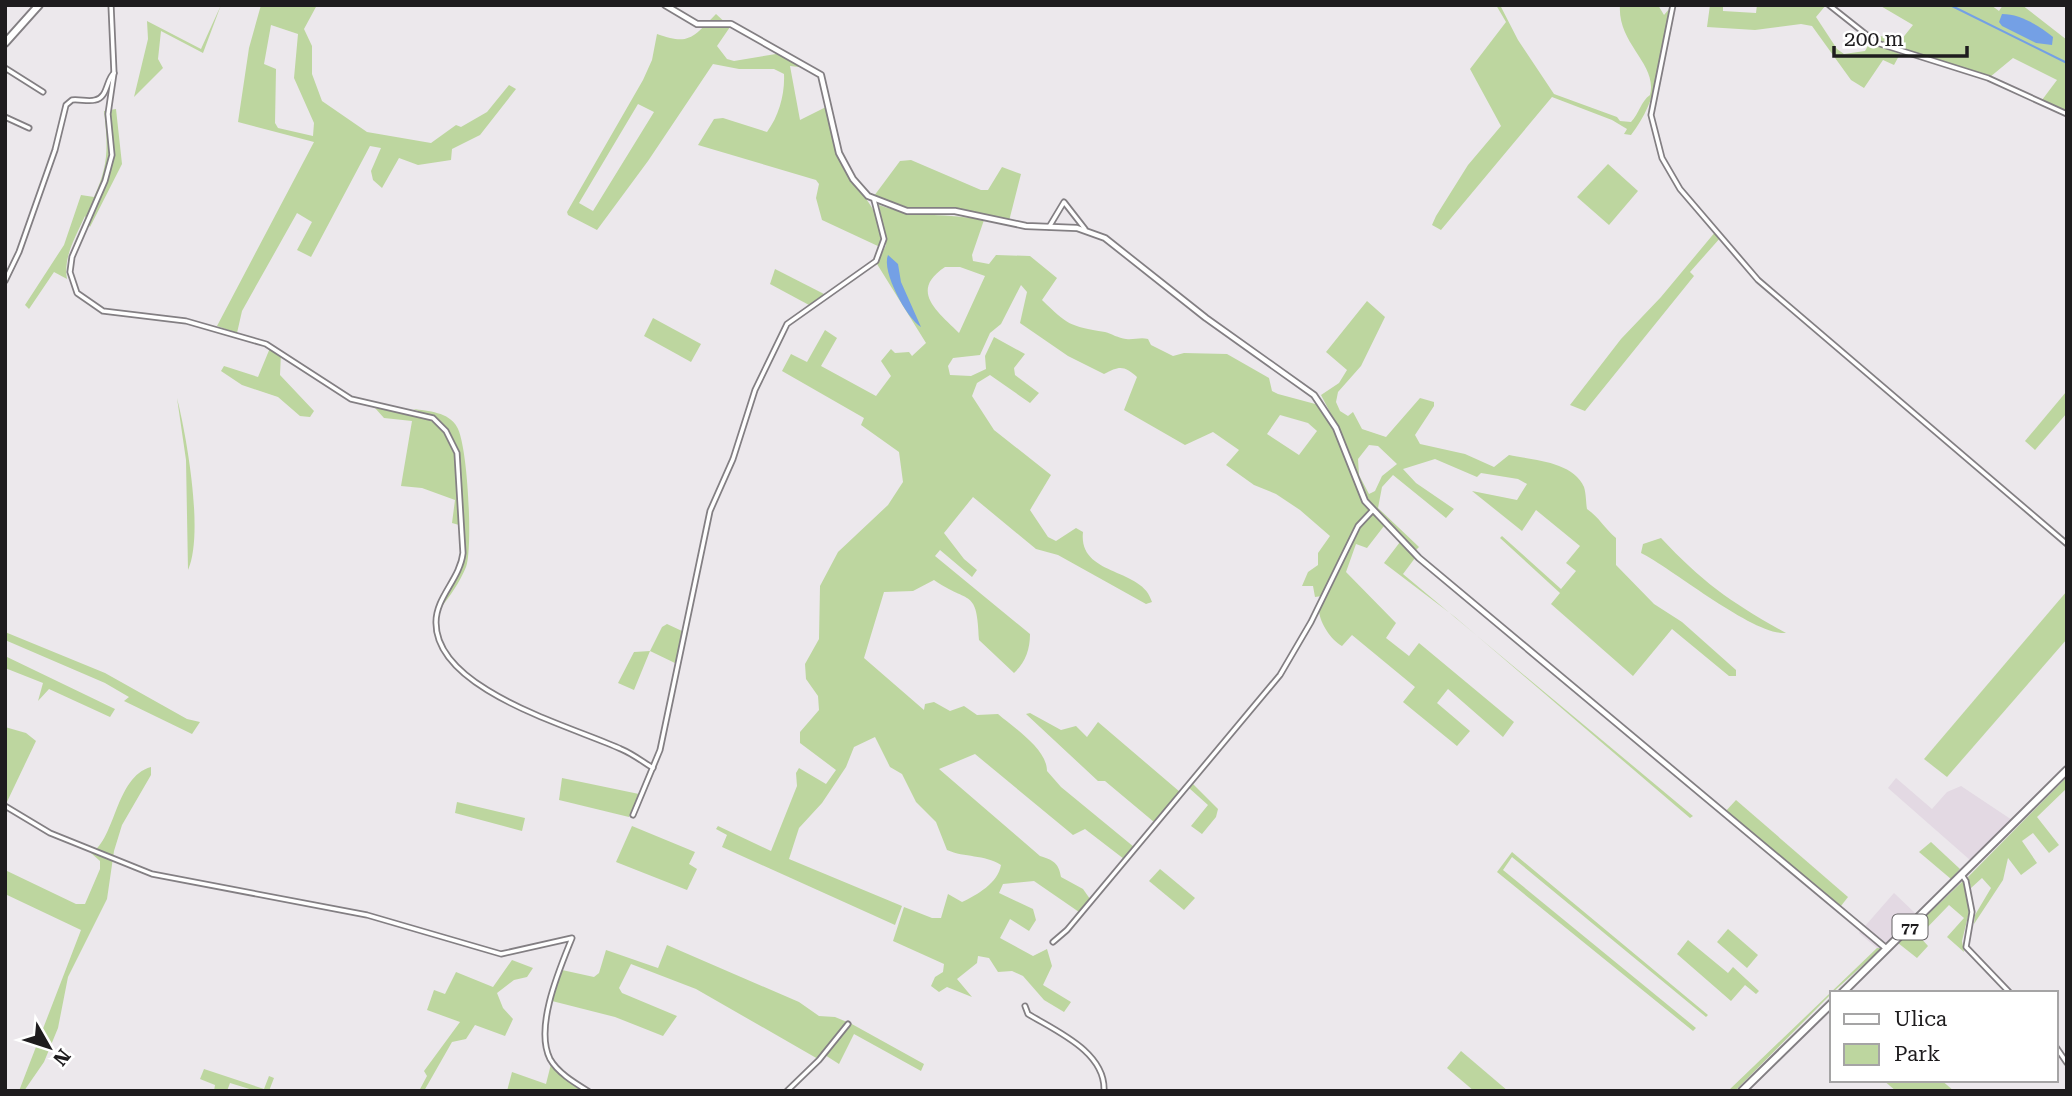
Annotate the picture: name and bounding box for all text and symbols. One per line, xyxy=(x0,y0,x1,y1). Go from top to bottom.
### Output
scale bar xyxy=(1834,14,1967,58)
text: 200 m xyxy=(1844,27,1904,51)
road number: 77 xyxy=(1892,914,1927,939)
legend xyxy=(1830,991,2058,1082)
text: Ulica xyxy=(1894,1007,1948,1031)
north arrow xyxy=(14,1012,84,1082)
text: Park xyxy=(1894,1042,1940,1066)
text: N xyxy=(48,1044,75,1071)

